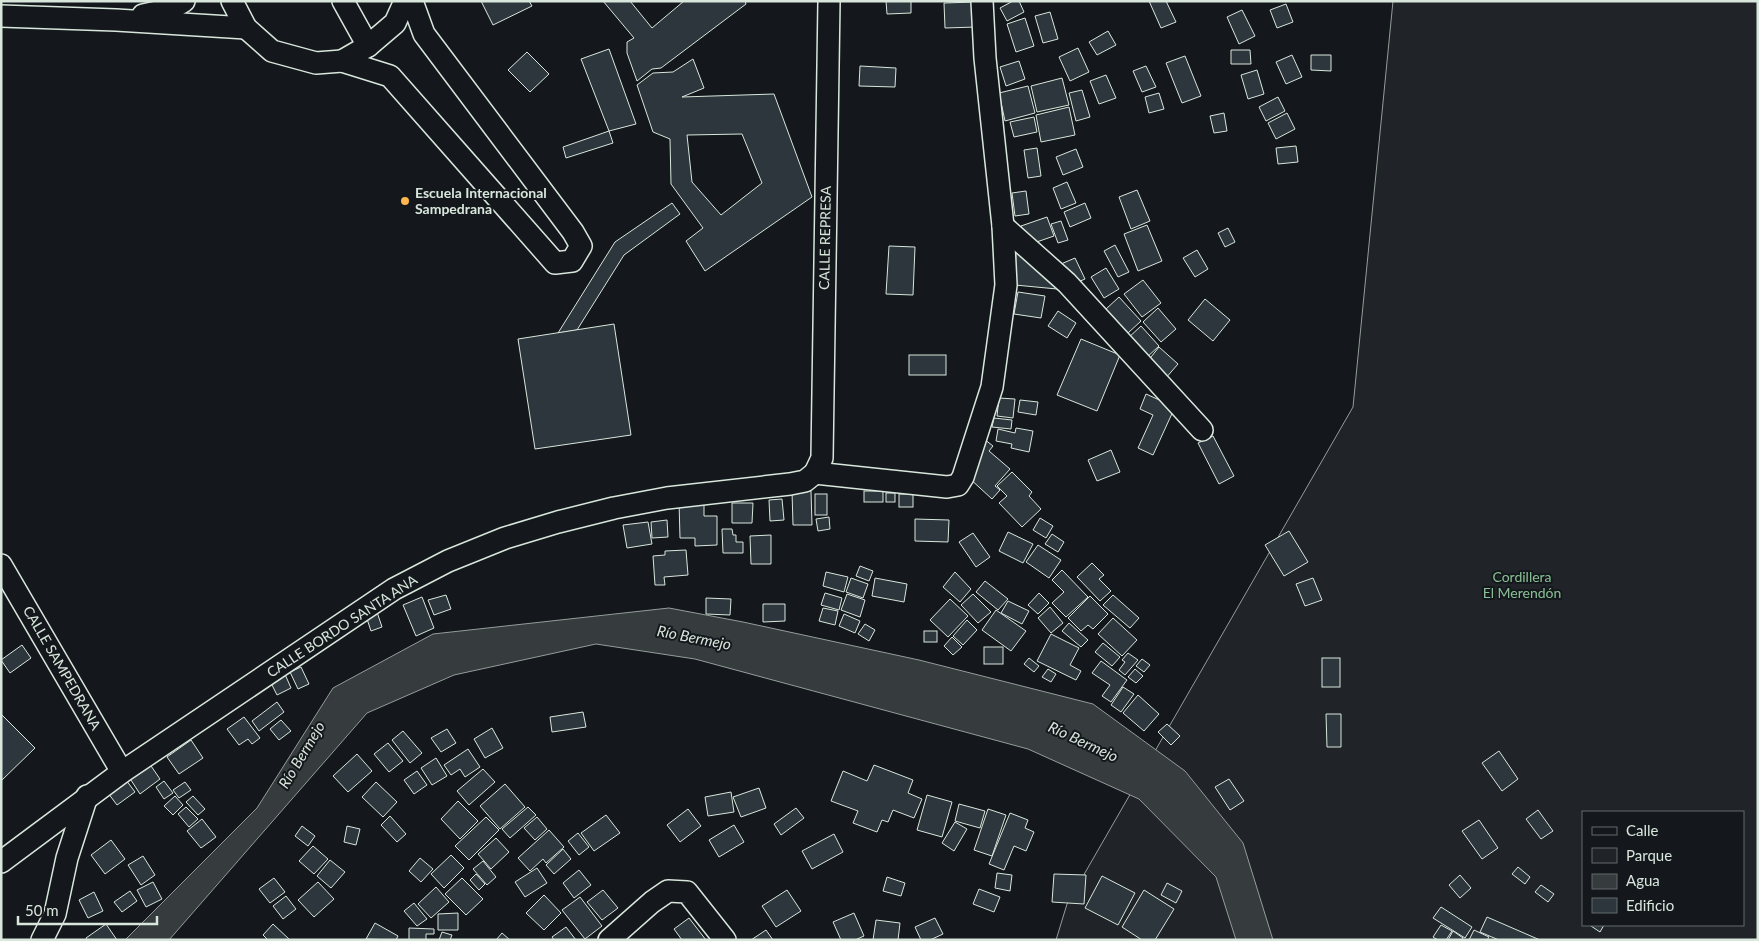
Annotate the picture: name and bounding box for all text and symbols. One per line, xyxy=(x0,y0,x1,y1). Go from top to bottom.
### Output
place label: Escuela Internacional Sampedrana xyxy=(415,184,547,217)
street label: CALLE REPRESA xyxy=(815,185,834,290)
marker: Escuela Internacional Sampedrana xyxy=(399,195,411,207)
park label: Cordillera El Merendón xyxy=(1483,568,1561,601)
street label: CALLE BORDO SANTA ANA xyxy=(263,570,421,681)
street label: CALLE SAMPEDRANA xyxy=(20,603,105,733)
water label: Río Bermejo xyxy=(656,621,733,653)
water label: Río Bermejo xyxy=(1046,717,1121,765)
water label: Río Bermejo xyxy=(274,718,328,791)
legend xyxy=(1582,811,1744,926)
text: Calle xyxy=(1626,821,1659,839)
text: Parque xyxy=(1626,846,1672,864)
text: Agua xyxy=(1626,871,1660,889)
scale bar xyxy=(18,894,156,926)
text: Edificio xyxy=(1626,896,1674,914)
text: 50 m xyxy=(25,901,59,919)

